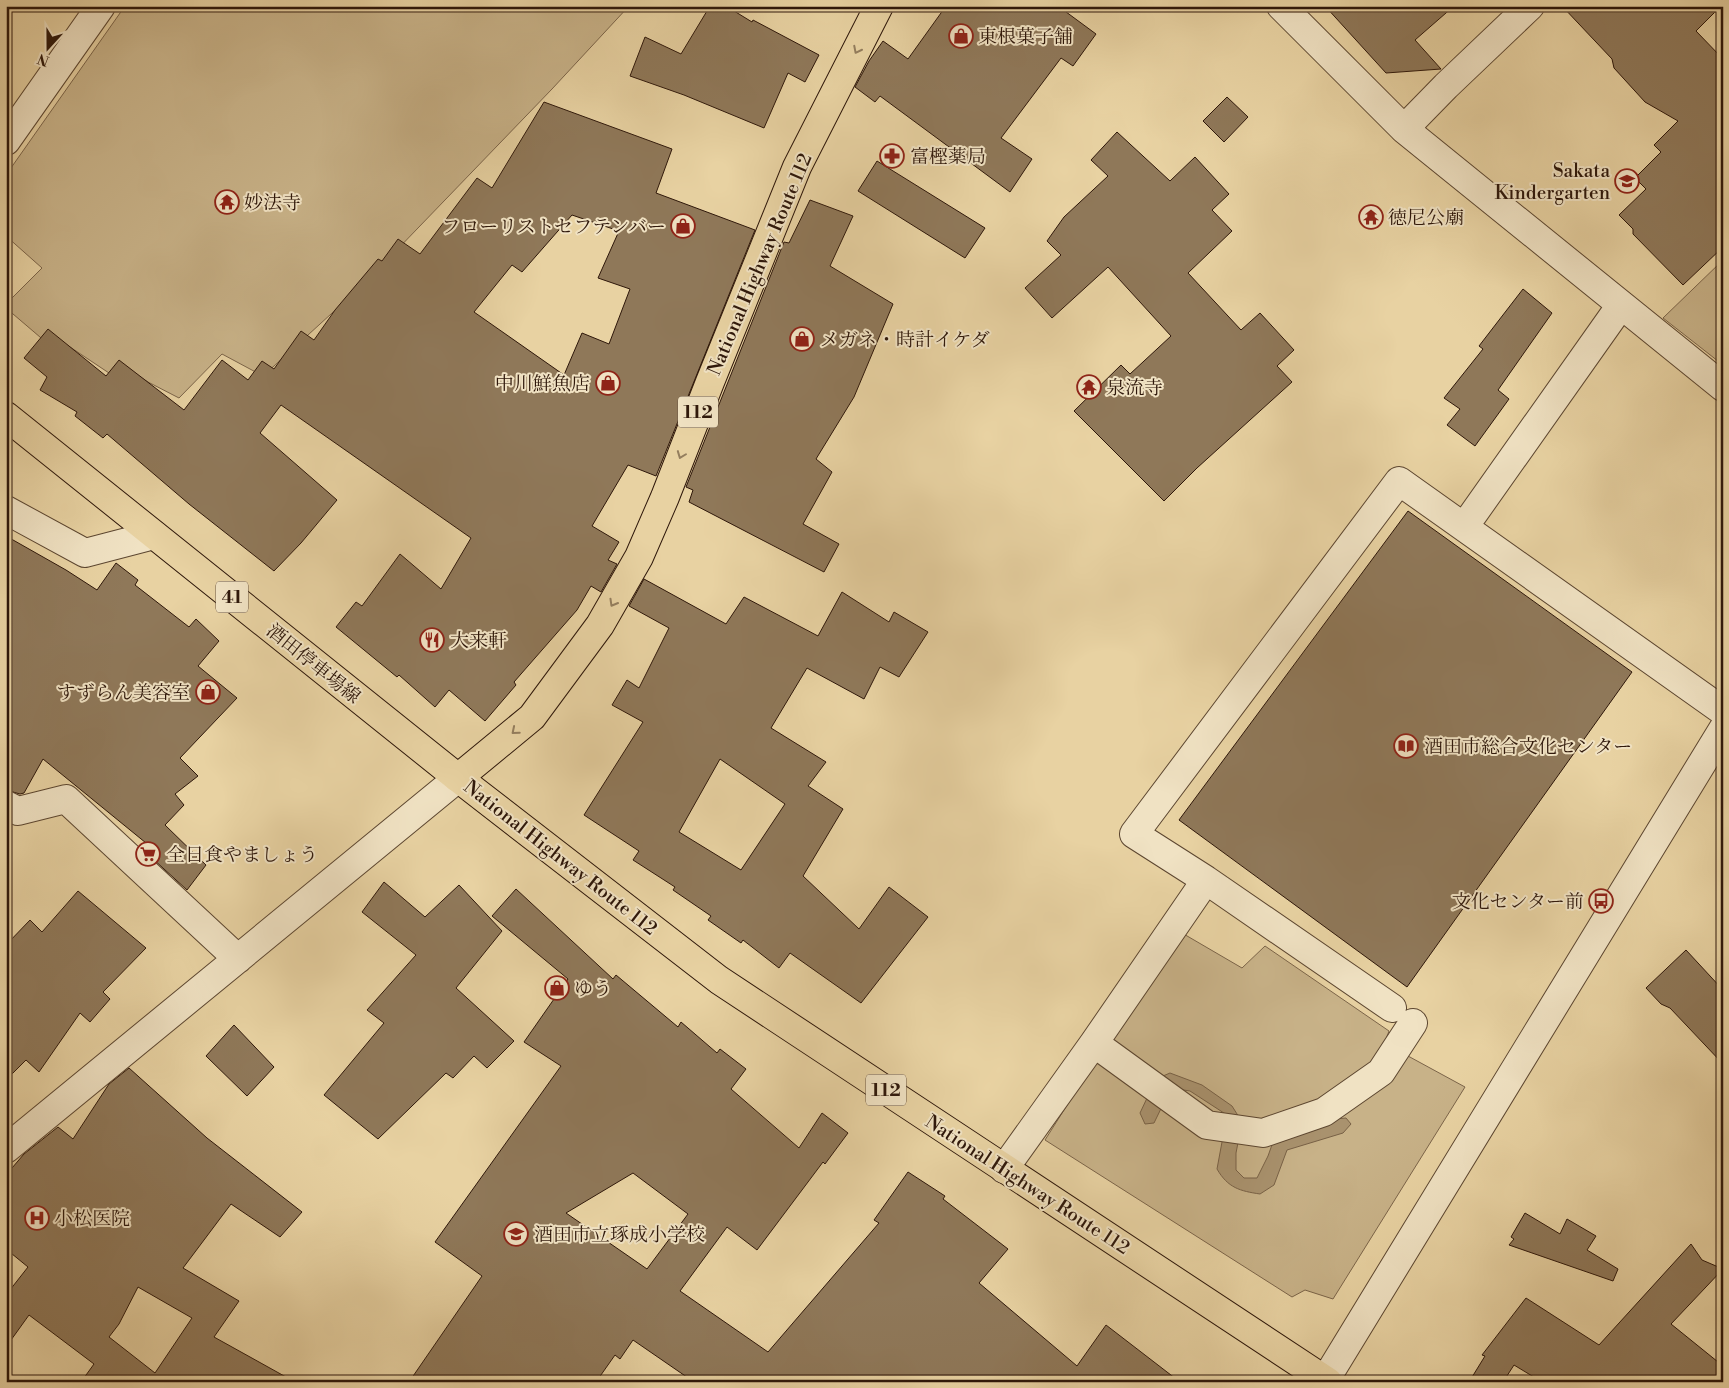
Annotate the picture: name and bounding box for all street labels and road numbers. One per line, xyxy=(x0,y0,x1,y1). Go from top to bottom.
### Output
street label: National Highway Route 112 xyxy=(702,150,818,379)
road number: 112 xyxy=(678,397,718,428)
road number: 41 xyxy=(216,582,248,612)
street label: 酒田停車場線 xyxy=(262,619,365,709)
street label: National Highway Route 112 xyxy=(459,775,662,941)
road number: 112 xyxy=(866,1074,906,1106)
street label: National Highway Route 112 xyxy=(921,1110,1134,1260)

